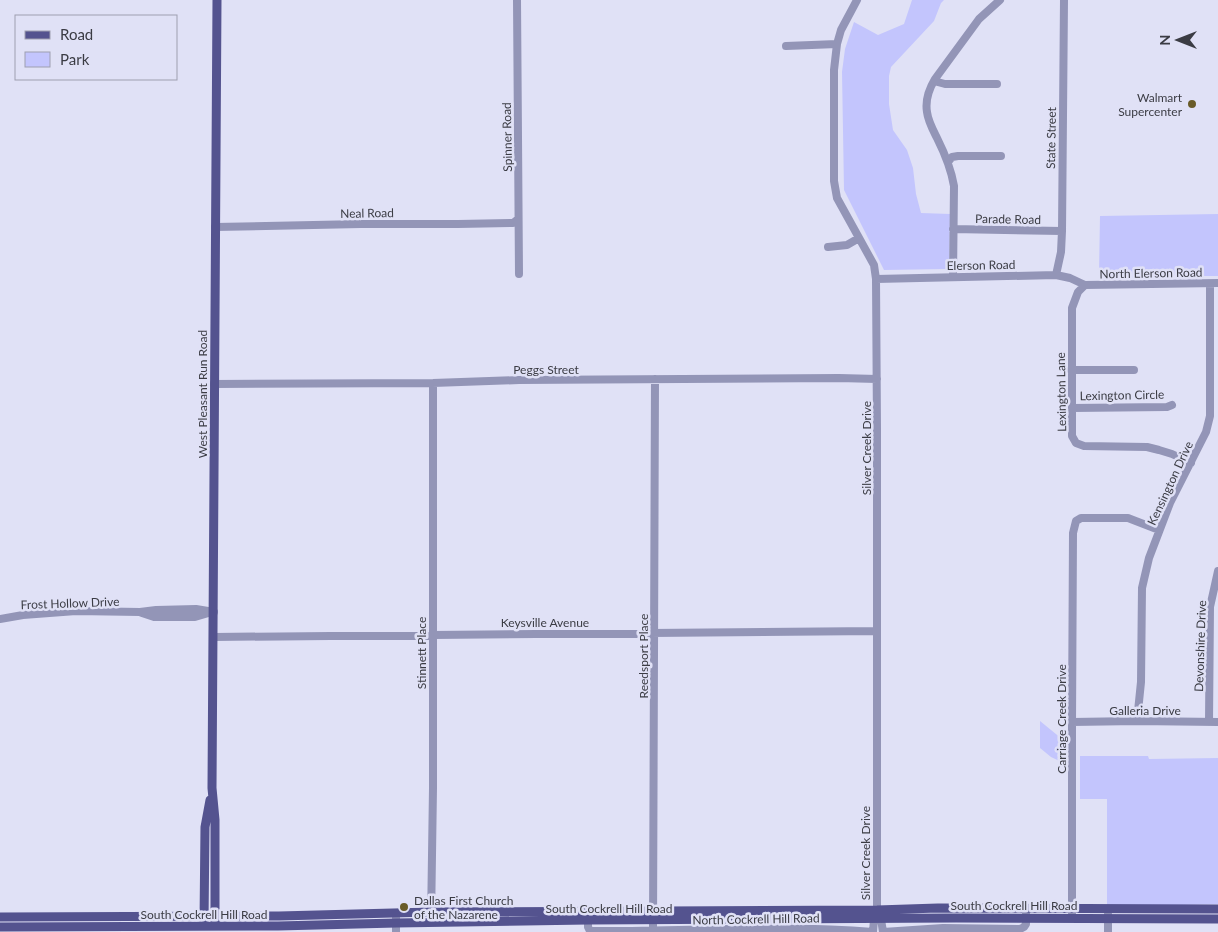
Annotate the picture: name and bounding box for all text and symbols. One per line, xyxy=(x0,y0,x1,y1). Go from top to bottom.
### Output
legend xyxy=(15,15,178,80)
north arrow xyxy=(1153,15,1203,65)
text: Road xyxy=(60,25,93,43)
text: N xyxy=(1156,35,1173,45)
text: Park xyxy=(60,50,90,68)
place label: Walmart Supercenter xyxy=(1118,90,1183,119)
marker: Walmart Supercenter xyxy=(1186,98,1198,110)
street label: Spinner Road xyxy=(499,102,515,172)
street label: State Street xyxy=(1043,106,1059,169)
street label: Neal Road xyxy=(340,205,394,221)
street label: Parade Road xyxy=(975,211,1041,227)
street label: Elerson Road xyxy=(946,257,1016,273)
street label: North Elerson Road xyxy=(1099,265,1203,281)
street label: West Pleasant Run Road xyxy=(195,330,210,458)
street label: Lexington Lane xyxy=(1053,352,1069,432)
street label: Peggs Street xyxy=(513,362,579,377)
street label: Lexington Circle xyxy=(1080,387,1164,403)
street label: Silver Creek Drive xyxy=(859,401,874,495)
street label: Kensington Drive xyxy=(1144,439,1196,527)
street label: Frost Hollow Drive xyxy=(20,594,120,612)
street label: Devonshire Drive xyxy=(1191,600,1209,692)
street label: Reedsport Place xyxy=(636,614,651,698)
street label: Keysville Avenue xyxy=(501,615,589,630)
street label: Stinnett Place xyxy=(414,617,429,689)
street label: Carriage Creek Drive xyxy=(1054,664,1069,774)
street label: Galleria Drive xyxy=(1109,703,1181,718)
street label: Silver Creek Drive xyxy=(858,806,873,900)
place label: Dallas First Church of the Nazarene xyxy=(414,893,513,922)
street label: South Cockrell Hill Road xyxy=(950,898,1078,913)
marker: Dallas First Church of the Nazarene xyxy=(398,901,410,913)
street label: South Cockrell Hill Road xyxy=(545,901,673,916)
street label: South Cockrell Hill Road xyxy=(140,907,268,922)
street label: North Cockrell Hill Road xyxy=(692,910,820,928)

